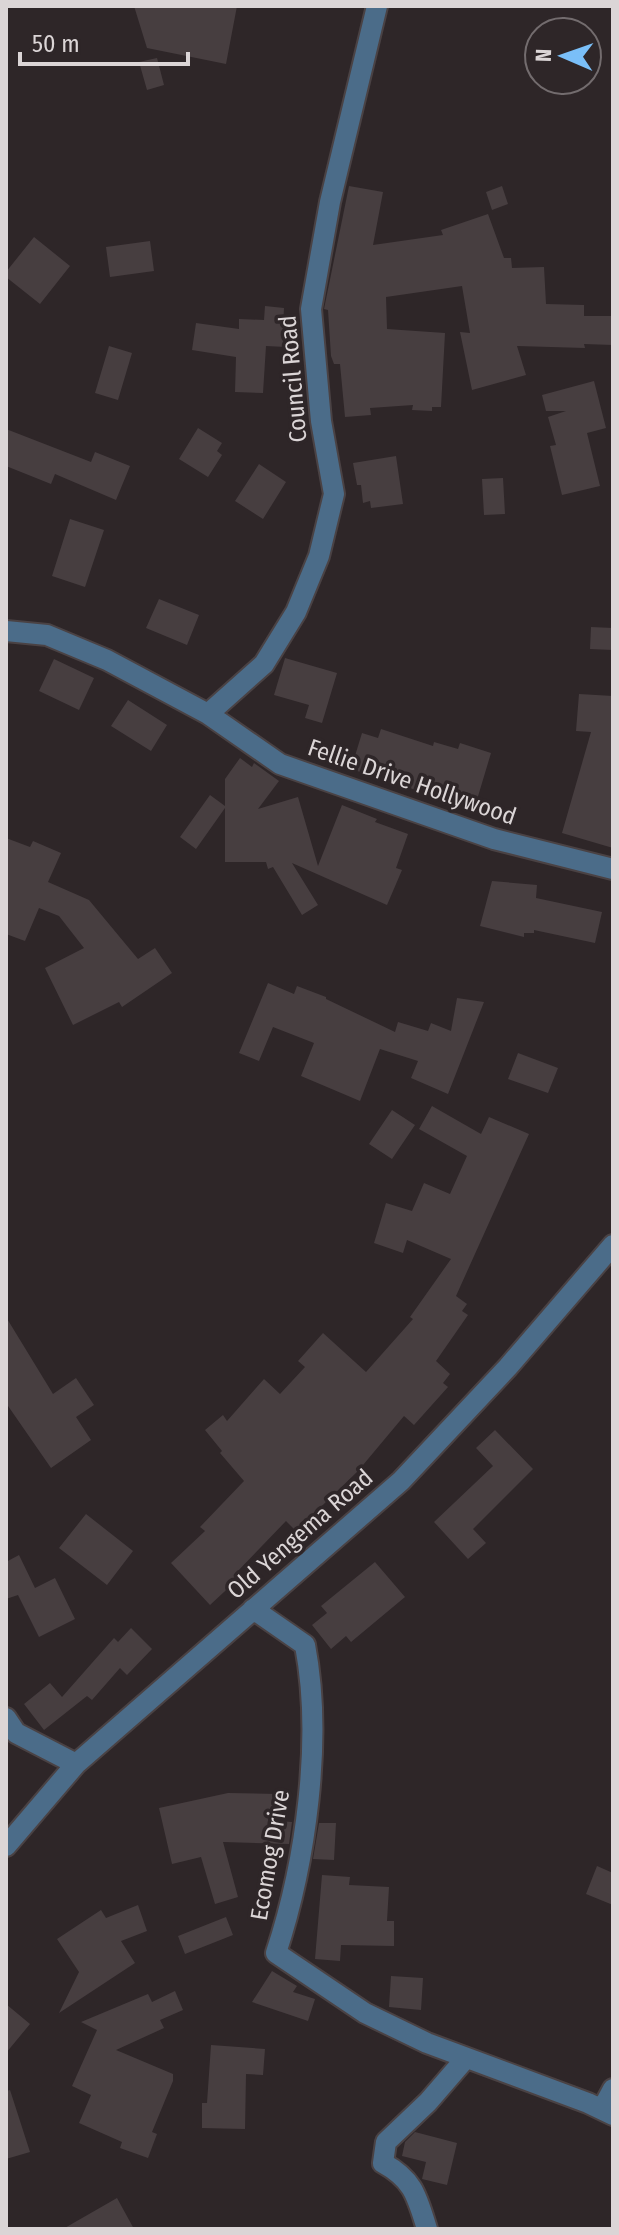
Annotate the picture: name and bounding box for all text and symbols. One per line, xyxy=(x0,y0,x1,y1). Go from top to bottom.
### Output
scale bar xyxy=(20,16,188,66)
north arrow xyxy=(523,16,603,96)
text: 50 m xyxy=(32,30,80,58)
text: N xyxy=(530,48,557,62)
street label: Council Road xyxy=(273,314,313,444)
street label: Fellie Drive Hollywood xyxy=(304,733,520,831)
street label: Old Yengema Road xyxy=(222,1463,378,1605)
street label: Ecomog Drive xyxy=(245,1788,295,1922)

